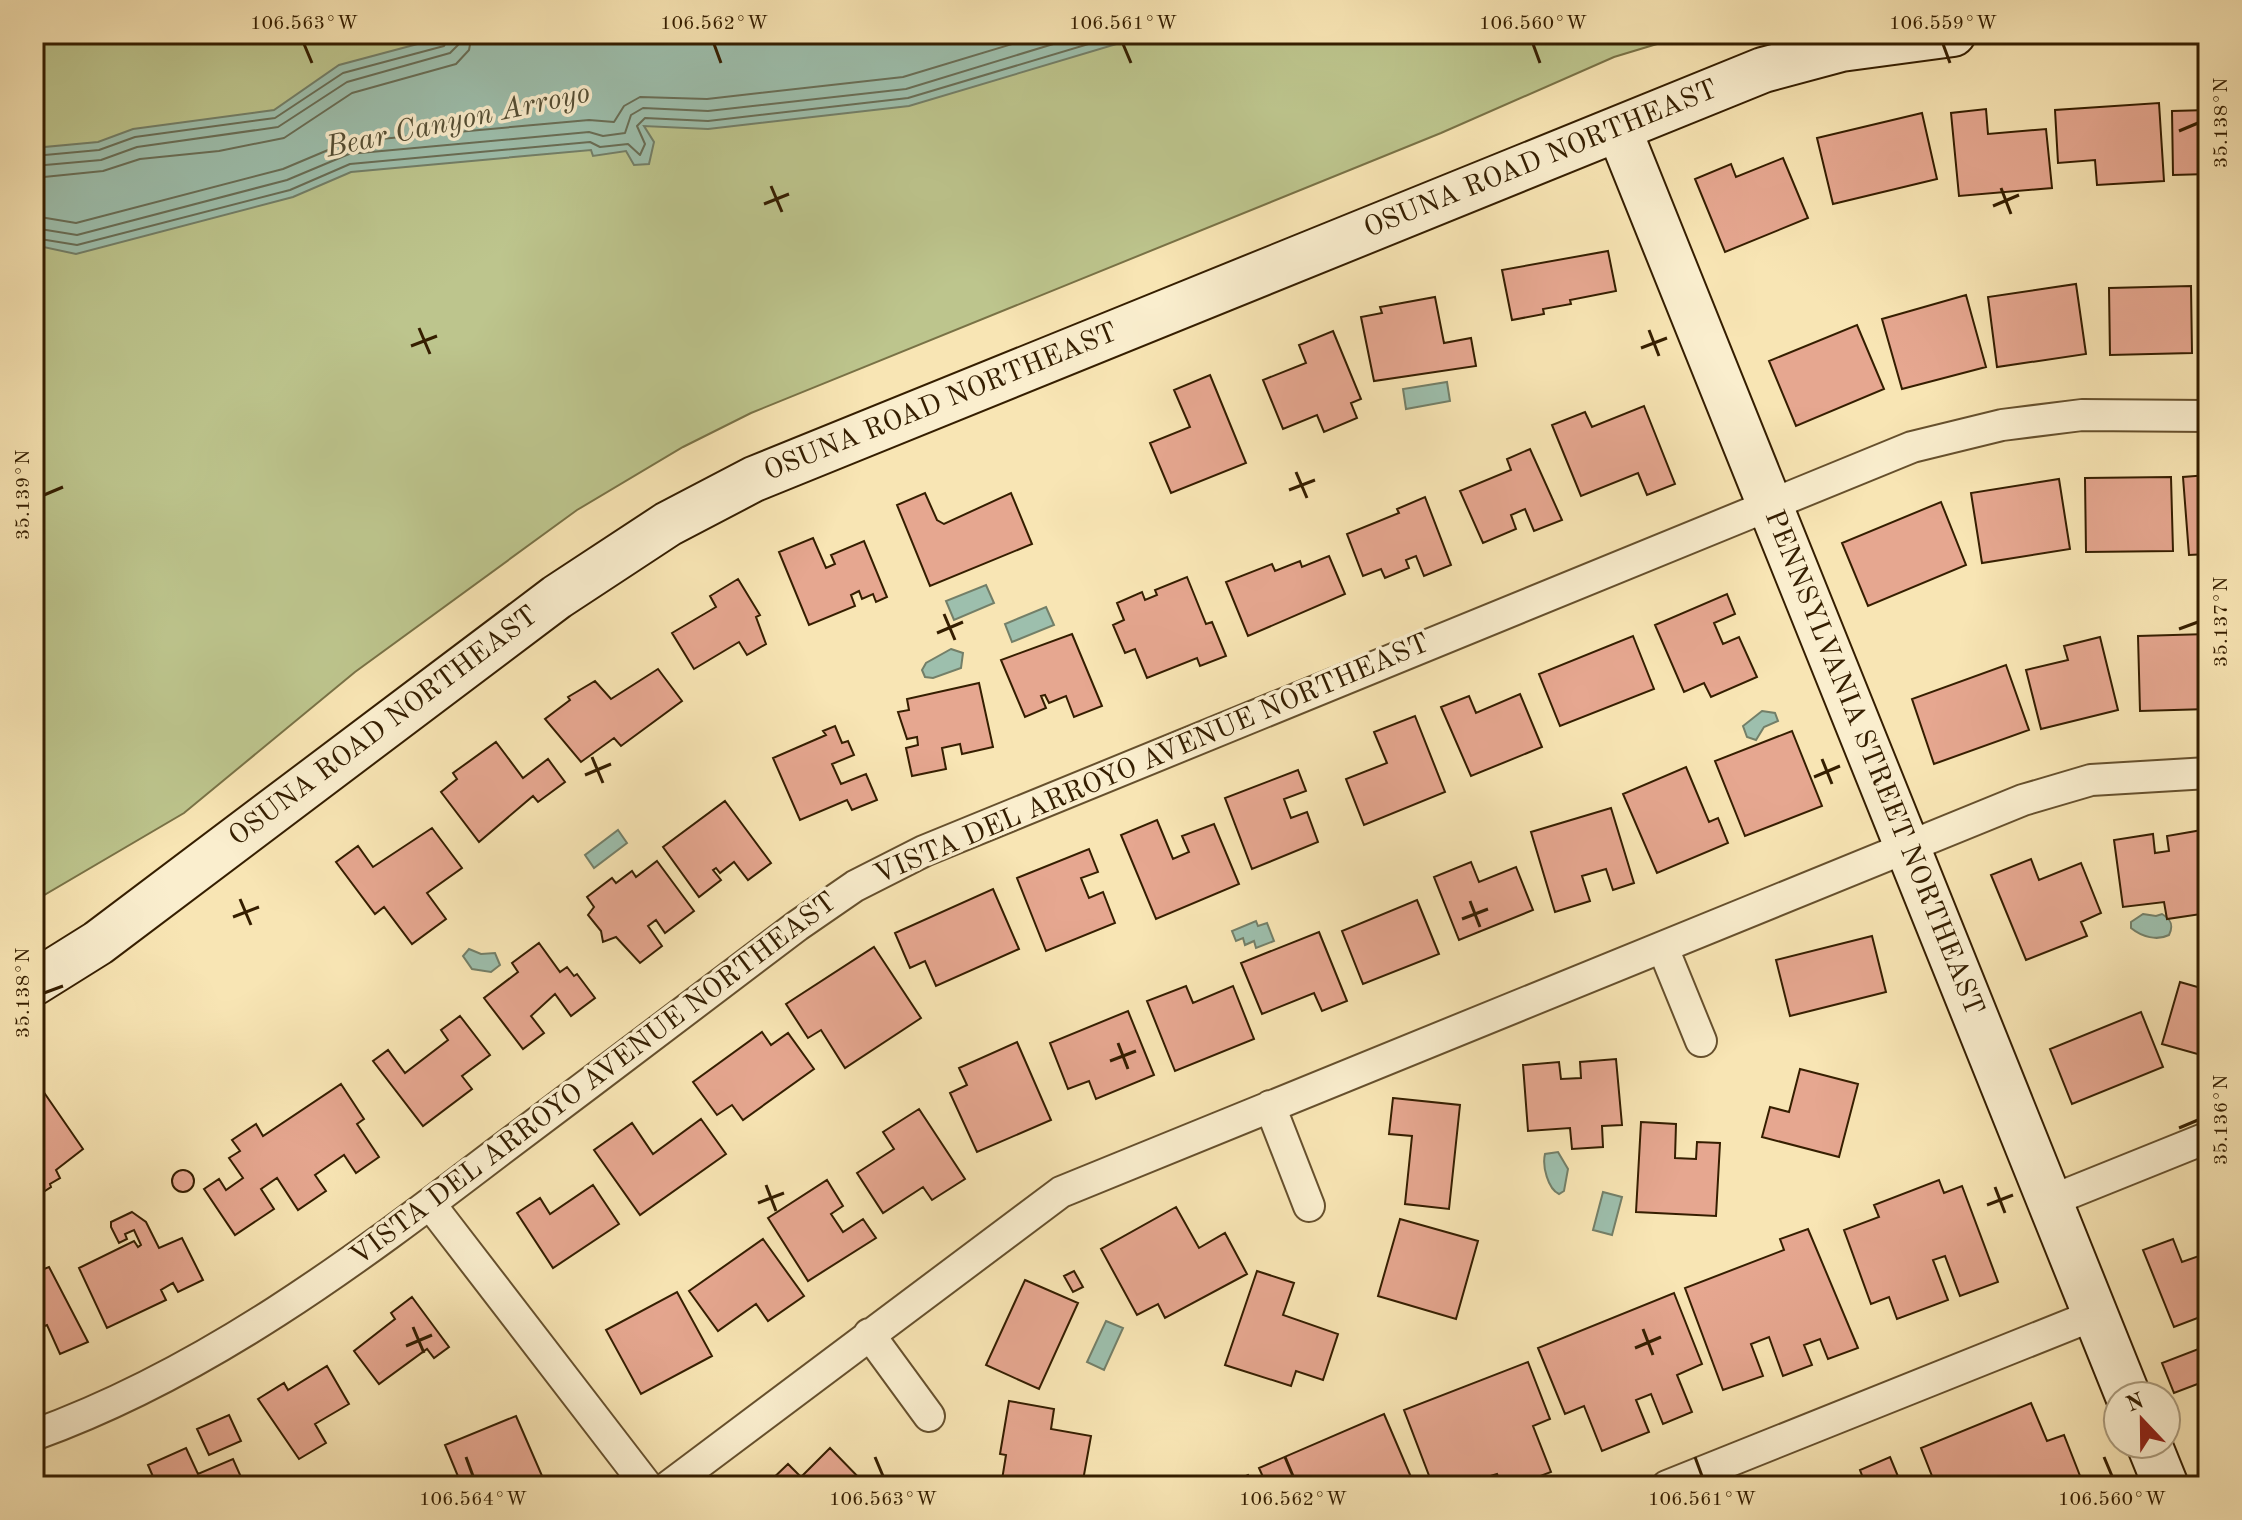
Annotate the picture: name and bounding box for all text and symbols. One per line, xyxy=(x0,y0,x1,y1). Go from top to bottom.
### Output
text: 106.563°W xyxy=(250,14,358,34)
text: 106.562°W xyxy=(660,14,768,34)
text: 106.561°W xyxy=(1069,14,1177,34)
text: 106.560°W xyxy=(1479,14,1587,34)
text: 106.559°W xyxy=(1889,14,1997,34)
street label: OSUNA ROAD NORTHEAST xyxy=(1360,76,1722,244)
water label: Bear Canyon Arroyo xyxy=(322,78,593,164)
text: 35.138°N xyxy=(2212,78,2232,168)
street label: OSUNA ROAD NORTHEAST xyxy=(760,319,1122,487)
text: 35.139°N xyxy=(14,450,34,540)
street label: PENNSYLVANIA STREET NORTHEAST xyxy=(1758,506,1988,1020)
text: 35.137°N xyxy=(2212,577,2232,667)
street label: OSUNA ROAD NORTHEAST xyxy=(224,602,544,852)
street label: VISTA DEL ARROYO AVENUE NORTHEAST xyxy=(870,630,1434,890)
street label: VISTA DEL ARROYO AVENUE NORTHEAST xyxy=(346,888,842,1272)
text: 35.138°N xyxy=(14,948,34,1038)
text: 35.136°N xyxy=(2212,1075,2232,1165)
north arrow xyxy=(2102,1380,2182,1460)
text: N xyxy=(2123,1390,2147,1417)
text: 106.564°W xyxy=(419,1490,527,1510)
text: 106.563°W xyxy=(829,1490,937,1510)
text: 106.562°W xyxy=(1239,1490,1347,1510)
text: 106.561°W xyxy=(1648,1490,1756,1510)
text: 106.560°W xyxy=(2058,1490,2166,1510)

